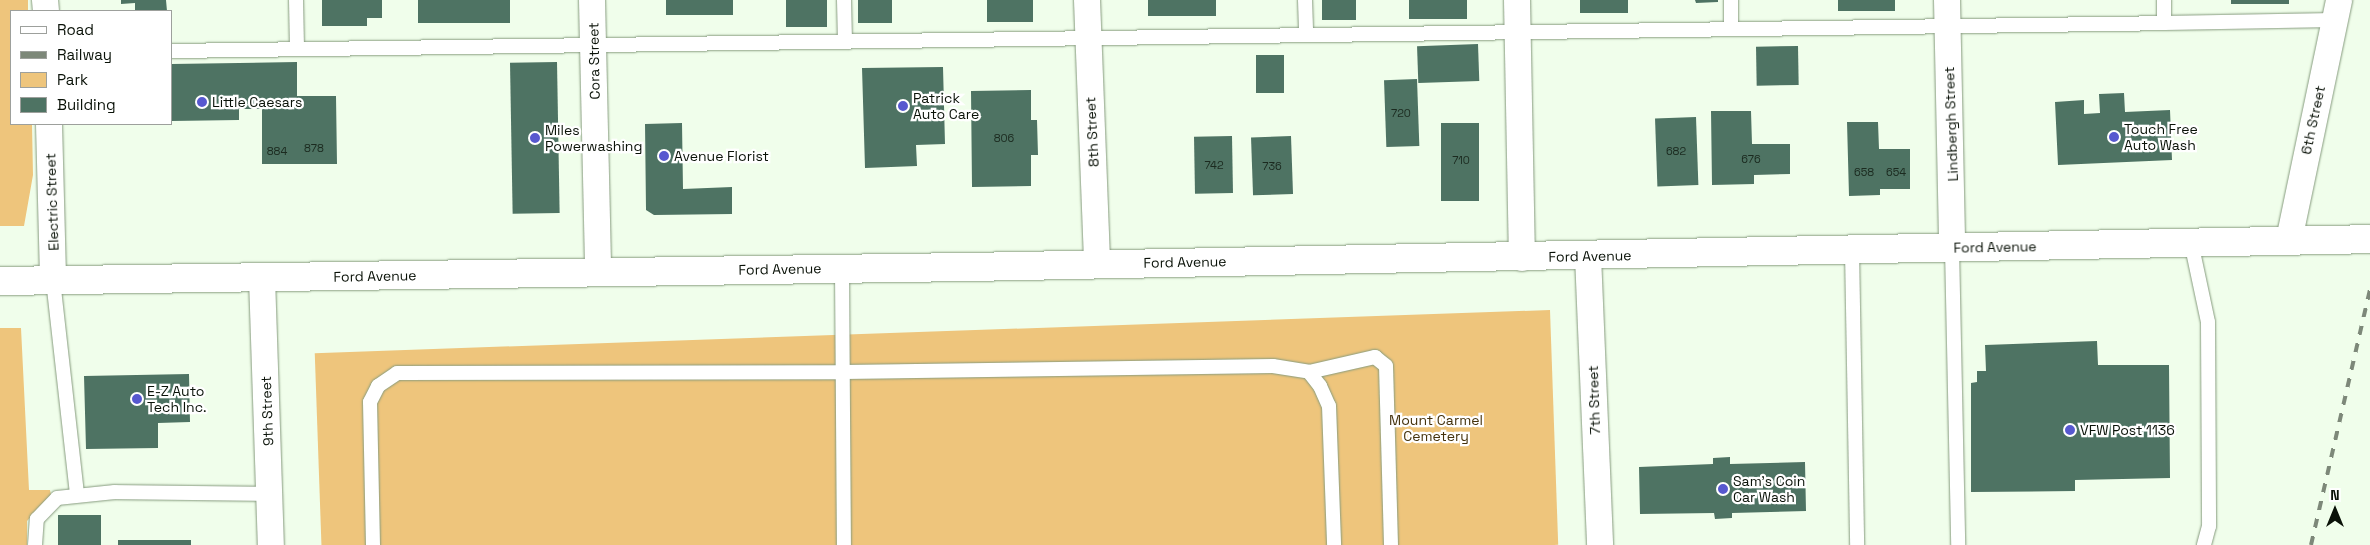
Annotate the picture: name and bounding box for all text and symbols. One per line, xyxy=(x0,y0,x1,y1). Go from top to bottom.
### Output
legend xyxy=(10,10,172,125)
text: Road xyxy=(57,20,94,39)
street label: Cora Street xyxy=(585,22,603,100)
text: Railway xyxy=(57,45,112,64)
street label: Lindbergh Street xyxy=(1941,66,1961,182)
text: Park xyxy=(57,70,88,89)
street label: 6th Street xyxy=(2298,84,2328,156)
place label: Patrick Auto Care xyxy=(913,90,979,122)
place label: Little Caesars xyxy=(212,94,302,110)
text: Building xyxy=(57,95,116,114)
marker: Little Caesars xyxy=(196,96,208,108)
street label: 8th Street xyxy=(1082,97,1102,167)
marker: Patrick Auto Care xyxy=(897,100,909,112)
house number: 720 xyxy=(1391,106,1411,120)
place label: Touch Free Auto Wash xyxy=(2124,121,2198,154)
place label: Miles Powerwashing xyxy=(545,122,642,154)
house number: 806 xyxy=(994,131,1014,145)
marker: Touch Free Auto Wash xyxy=(2108,131,2120,143)
marker: Miles Powerwashing xyxy=(529,132,541,144)
house number: 878 xyxy=(304,141,324,155)
house number: 884 xyxy=(267,144,287,158)
house number: 682 xyxy=(1666,144,1686,158)
place label: Avenue Florist xyxy=(674,148,769,164)
marker: Avenue Florist xyxy=(658,150,670,162)
house number: 676 xyxy=(1741,152,1761,166)
street label: Electric Street xyxy=(42,153,62,251)
house number: 710 xyxy=(1452,153,1470,167)
house number: 742 xyxy=(1204,158,1224,172)
house number: 736 xyxy=(1262,159,1282,173)
house number: 658 xyxy=(1854,165,1874,179)
house number: 654 xyxy=(1886,165,1906,179)
street label: Ford Avenue xyxy=(1953,238,2037,256)
street label: Ford Avenue xyxy=(1548,247,1632,265)
street label: Ford Avenue xyxy=(1143,253,1227,271)
street label: Ford Avenue xyxy=(738,260,822,278)
street label: Ford Avenue xyxy=(333,267,417,285)
street label: 7th Street xyxy=(1584,365,1604,435)
street label: 9th Street xyxy=(257,376,277,446)
place label: E-Z Auto Tech Inc. xyxy=(147,383,206,416)
marker: E-Z Auto Tech Inc. xyxy=(131,393,143,405)
park label: Mount Carmel Cemetery xyxy=(1389,412,1483,444)
place label: VFW Post 1136 xyxy=(2080,422,2175,438)
marker: VFW Post 1136 xyxy=(2064,424,2076,436)
place label: Sam's Coin Car Wash xyxy=(1733,473,1805,506)
marker: Sam's Coin Car Wash xyxy=(1717,483,1729,495)
north arrow xyxy=(2310,485,2360,535)
text: N xyxy=(2330,486,2340,504)

